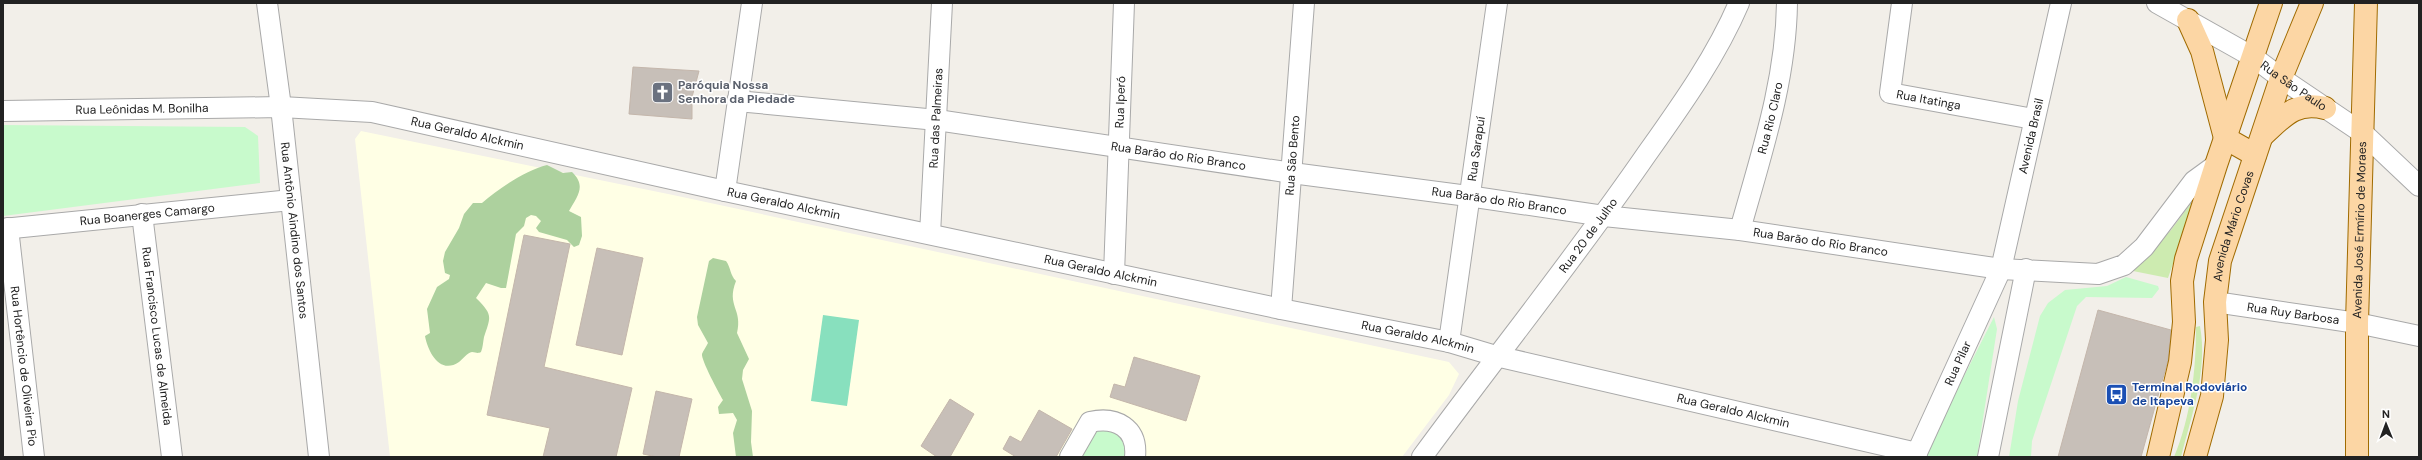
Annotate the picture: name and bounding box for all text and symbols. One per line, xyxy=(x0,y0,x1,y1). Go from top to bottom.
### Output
street label: Rua São Paulo xyxy=(2257,57,2330,115)
street label: Rua das Palmeiras xyxy=(925,68,947,169)
street label: Rua Iperó xyxy=(1111,76,1129,129)
place label: Paróquia Nossa Senhora da Piedade xyxy=(678,77,795,107)
church icon: Paróquia Nossa Senhora da Piedade xyxy=(649,79,675,105)
street label: Rua Rio Claro xyxy=(1754,81,1786,156)
street label: Rua Itatinga xyxy=(1895,86,1962,114)
street label: Avenida Brasil xyxy=(2015,97,2047,175)
street label: Rua Leônidas M. Bonilha xyxy=(75,100,209,118)
street label: Rua Geraldo Alckmin xyxy=(409,113,526,154)
street label: Rua São Bento xyxy=(1282,115,1304,196)
street label: Rua Sarapuí xyxy=(1464,115,1489,182)
street label: Rua Barão do Rio Branco xyxy=(1110,138,1247,174)
street label: Rua Antônio Aindino dos Santos xyxy=(277,141,312,320)
street label: Avenida José Ermírio de Moraes xyxy=(2349,141,2370,319)
street label: Avenida Mário Covas xyxy=(2210,168,2258,283)
street label: Rua Barão do Rio Branco xyxy=(1431,183,1568,218)
street label: Rua Geraldo Alckmin xyxy=(726,184,842,223)
street label: Rua 20 de Julho xyxy=(1555,195,1621,276)
street label: Rua Boanerges Camargo xyxy=(79,200,215,229)
street label: Rua Barão do Rio Branco xyxy=(1752,224,1889,260)
street label: Rua Francisco Lucas de Almeida xyxy=(138,246,176,426)
street label: Rua Geraldo Alckmin xyxy=(1043,251,1159,291)
street label: Rua Hortêncio de Oliveira Pio xyxy=(7,285,41,447)
street label: Rua Ruy Barbosa xyxy=(2246,299,2340,328)
street label: Rua Geraldo Alckmin xyxy=(1360,317,1476,357)
street label: Rua Pilar xyxy=(1941,338,1975,388)
place label: Terminal Rodoviário de Itapeva xyxy=(2132,379,2247,409)
bus stop icon: Terminal Rodoviário de Itapeva xyxy=(2104,381,2130,407)
street label: Rua Geraldo Alckmin xyxy=(1675,390,1791,431)
north arrow xyxy=(2366,404,2406,444)
text: N xyxy=(2382,407,2390,421)

